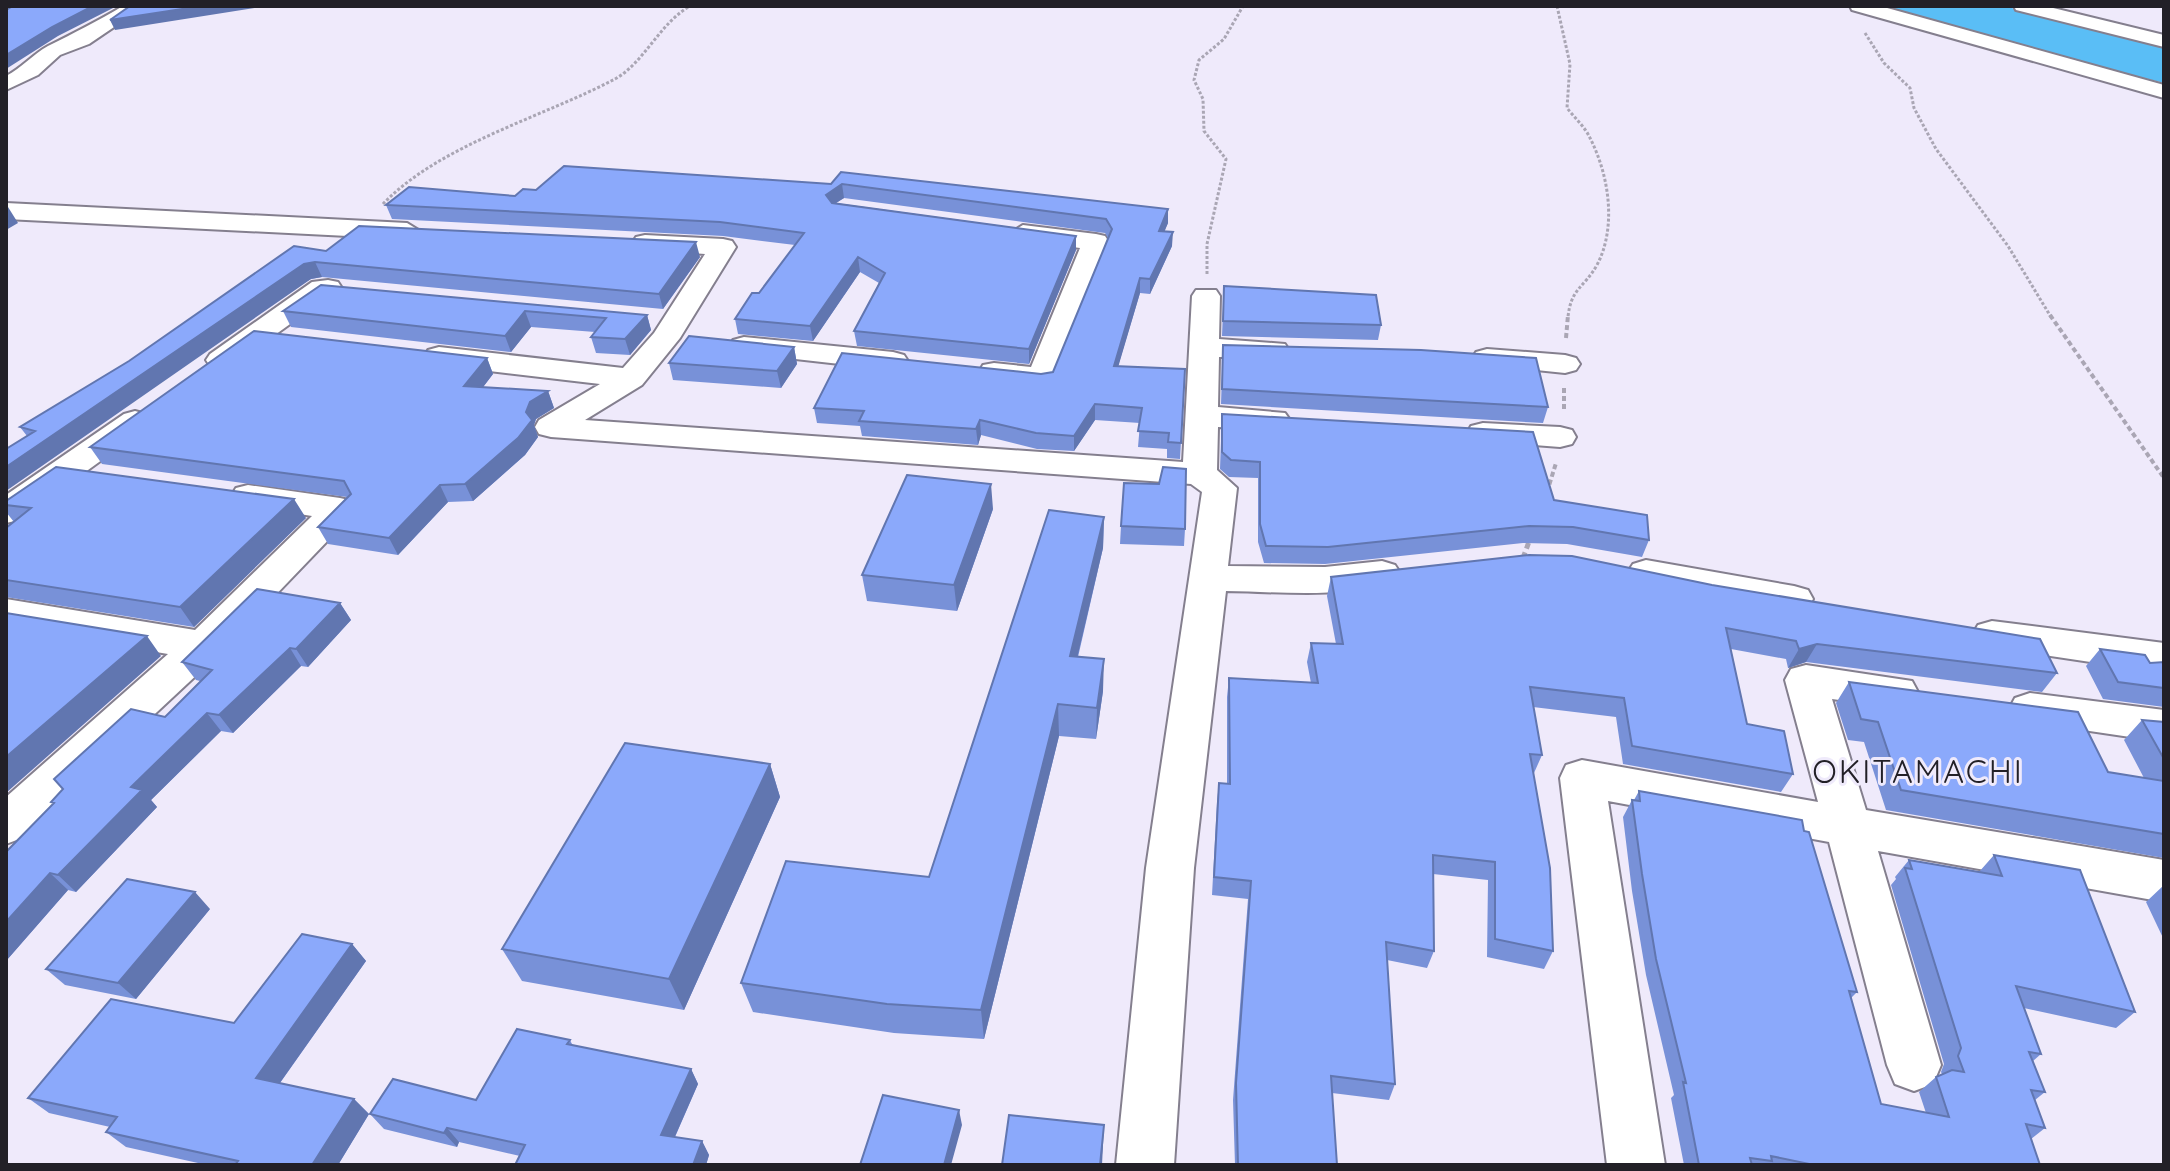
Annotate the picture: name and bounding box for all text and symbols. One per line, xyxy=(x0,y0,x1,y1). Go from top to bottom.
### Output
district label: OKITAMACHI xyxy=(1812,751,2024,791)

